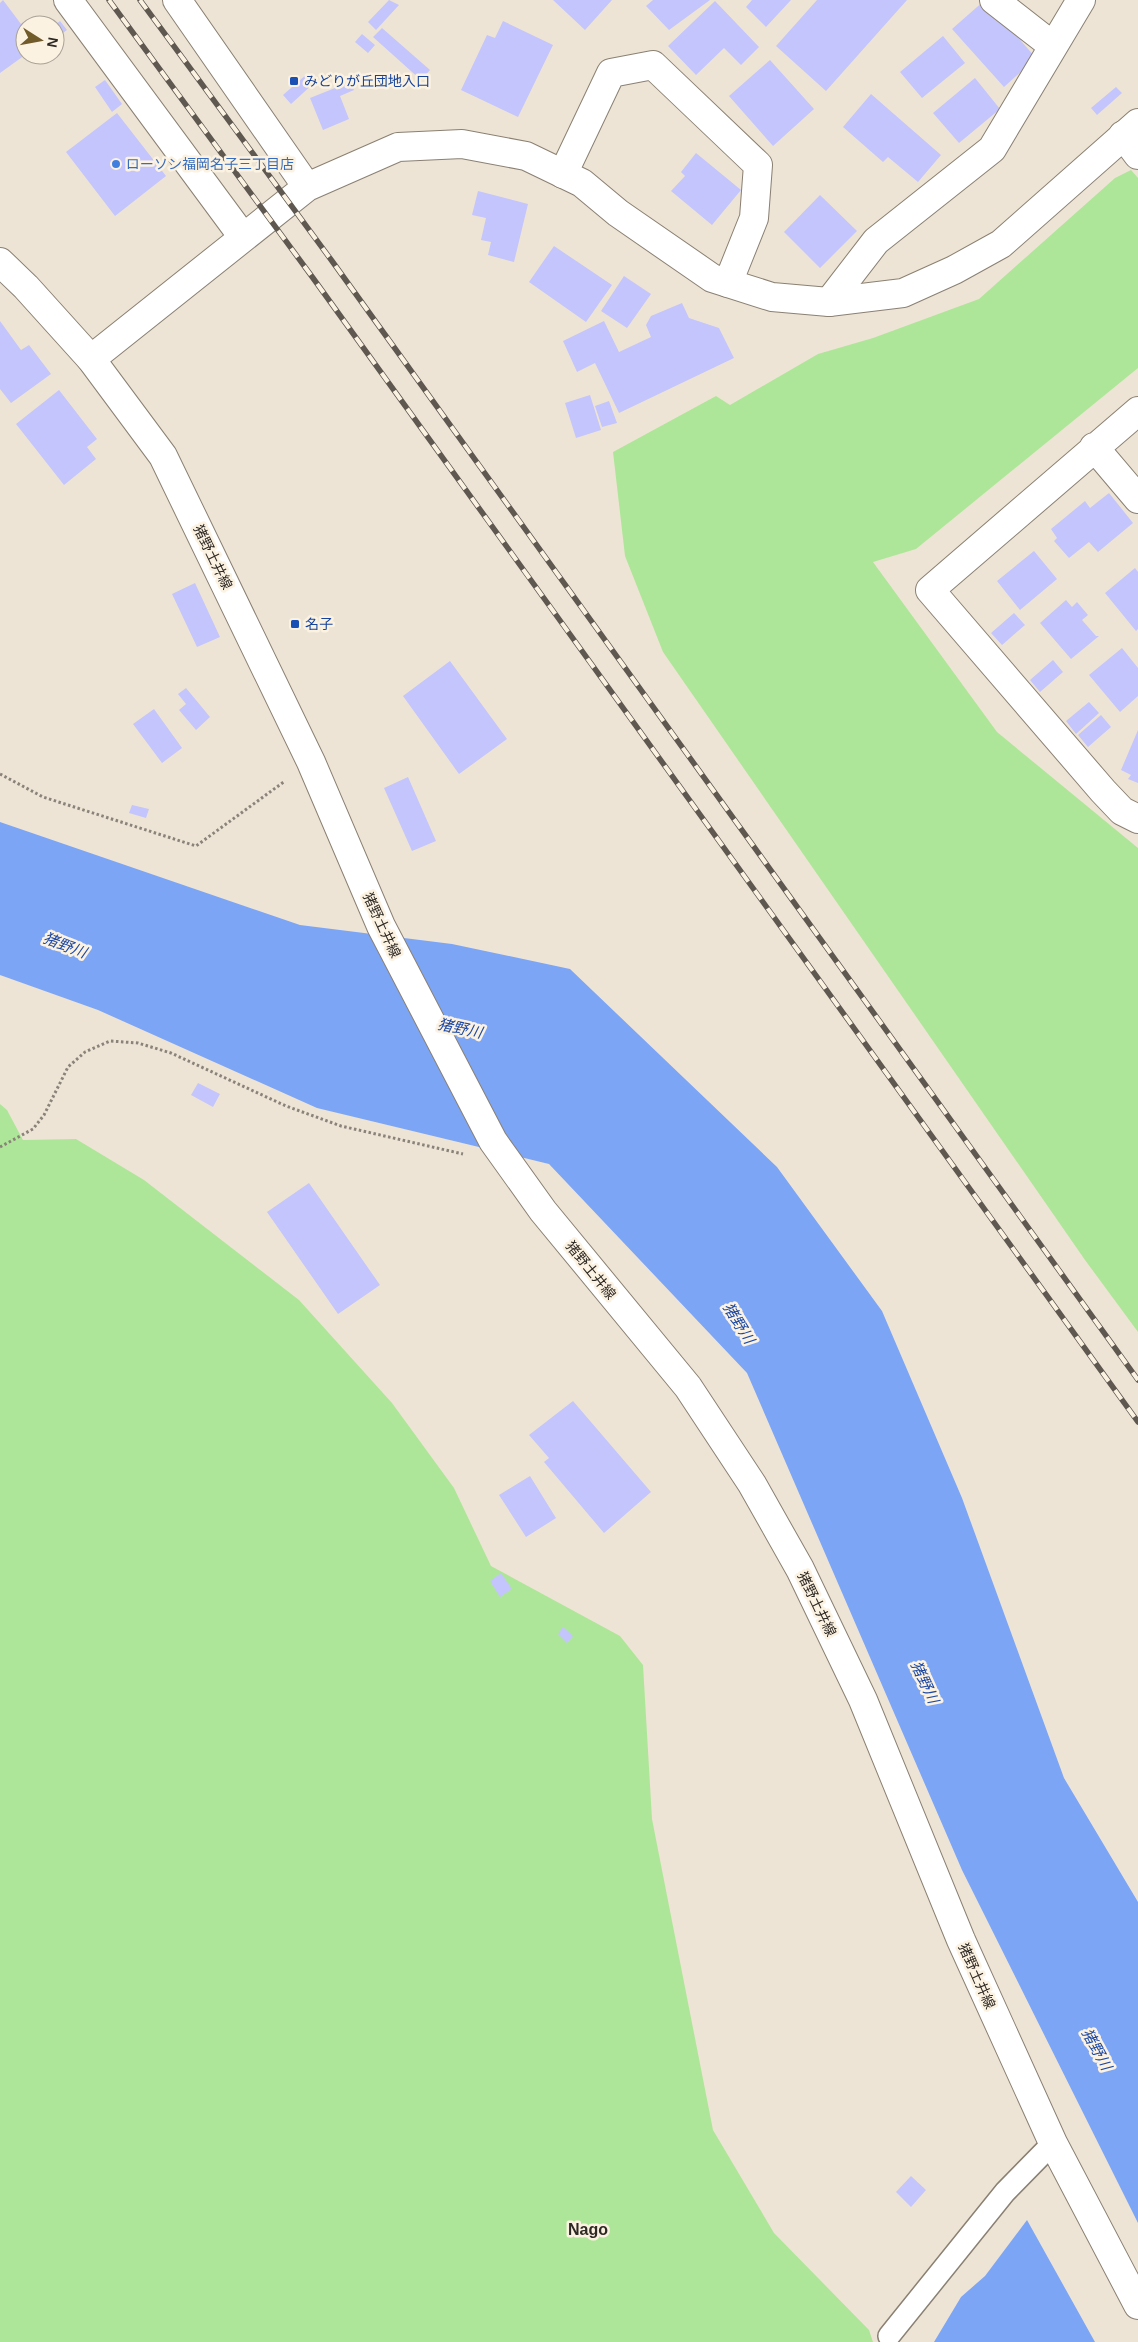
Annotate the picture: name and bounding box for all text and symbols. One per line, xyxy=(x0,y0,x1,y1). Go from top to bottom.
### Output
north arrow xyxy=(15,15,65,65)
text: N xyxy=(44,36,62,49)
place label: みどりが丘団地入口 xyxy=(304,73,430,89)
marker: みどりが丘団地入口 xyxy=(288,75,300,87)
place label: ローソン福岡名子三丁目店 xyxy=(126,156,294,172)
marker: ローソン福岡名子三丁目店 xyxy=(110,158,122,170)
street label: 猪野土井線 xyxy=(190,522,236,592)
place label: 名子 xyxy=(305,616,333,632)
marker: 名子 xyxy=(289,618,301,630)
street label: 猪野土井線 xyxy=(360,890,404,960)
water label: 猪野川 xyxy=(41,929,91,962)
water label: 猪野川 xyxy=(436,1015,486,1041)
street label: 猪野土井線 xyxy=(563,1238,619,1302)
water label: 猪野川 xyxy=(720,1299,759,1348)
street label: 猪野土井線 xyxy=(794,1569,840,1639)
water label: 猪野川 xyxy=(908,1658,943,1708)
street label: 猪野土井線 xyxy=(955,1941,999,2011)
water label: 猪野川 xyxy=(1079,2025,1116,2075)
district label: Nago xyxy=(568,2221,608,2238)

